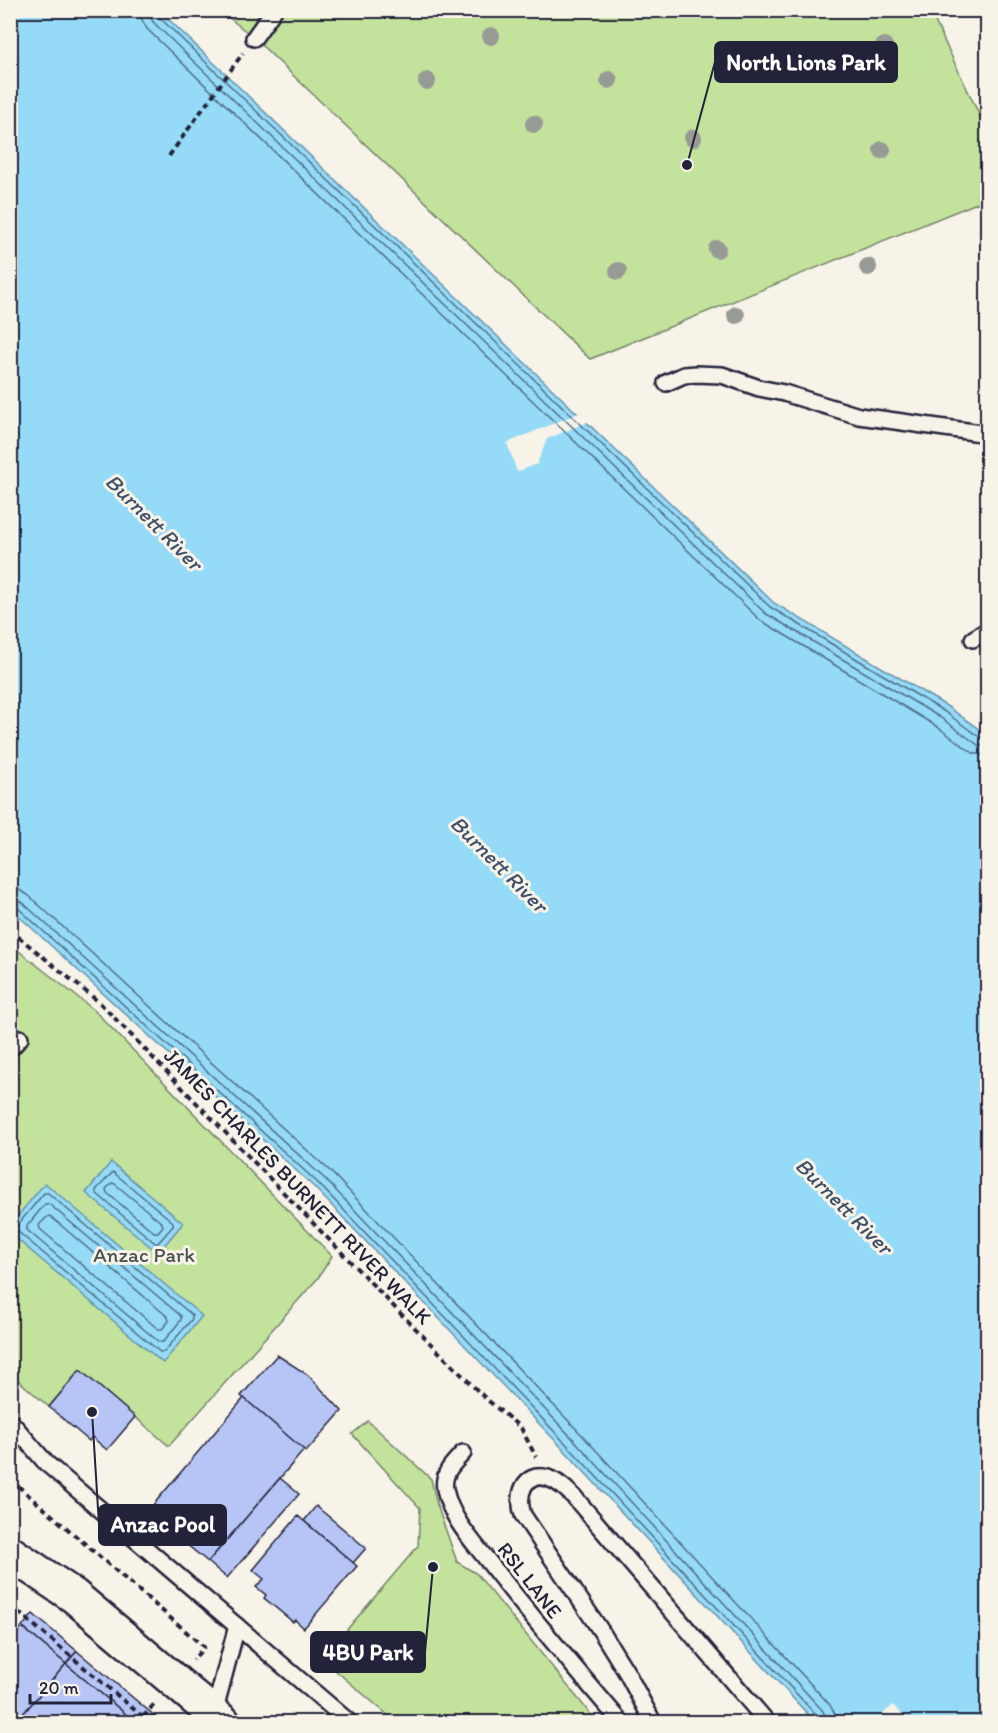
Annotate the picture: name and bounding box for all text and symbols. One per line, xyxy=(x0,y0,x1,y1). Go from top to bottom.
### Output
callout: North Lions Park xyxy=(715,42,897,82)
text: North Lions Park xyxy=(726,49,886,76)
water label: Burnett River xyxy=(100,468,210,578)
water label: Burnett River xyxy=(445,810,555,920)
street label: JAMES CHARLES BURNETT RIVER WALK xyxy=(159,1043,437,1330)
water label: Burnett River xyxy=(790,1152,900,1262)
park label: Anzac Park xyxy=(93,1242,195,1267)
callout: Anzac Pool xyxy=(99,1505,226,1545)
text: Anzac Pool xyxy=(110,1511,216,1538)
street label: RSL LANE xyxy=(493,1537,568,1623)
callout: 4BU Park xyxy=(311,1632,425,1672)
text: 4BU Park xyxy=(323,1639,414,1666)
scale bar xyxy=(30,1667,111,1705)
text: 20 m xyxy=(39,1677,79,1699)

